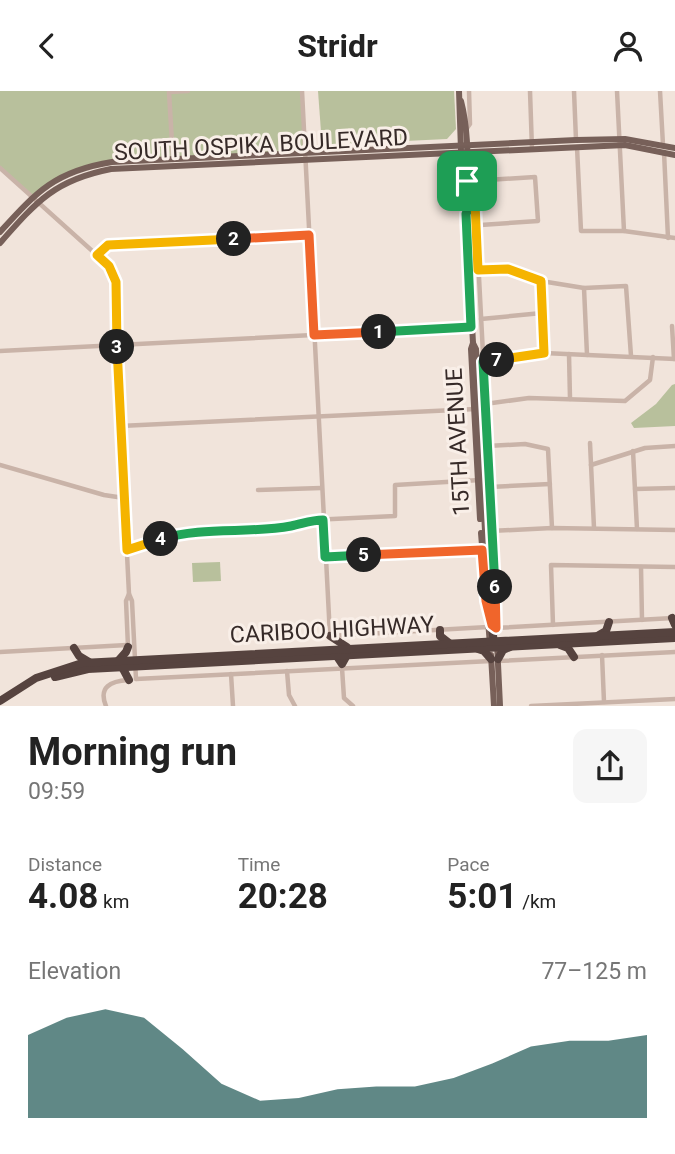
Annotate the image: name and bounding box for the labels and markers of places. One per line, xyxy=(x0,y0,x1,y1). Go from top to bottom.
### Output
pin xyxy=(437,151,497,211)
pin: 2 xyxy=(216,221,252,257)
pin: 1 xyxy=(362,315,396,349)
pin: 3 xyxy=(100,329,134,365)
pin: 7 xyxy=(480,343,514,377)
pin: 4 xyxy=(144,521,178,557)
pin: 5 xyxy=(346,538,382,573)
pin: 6 xyxy=(477,569,512,605)

